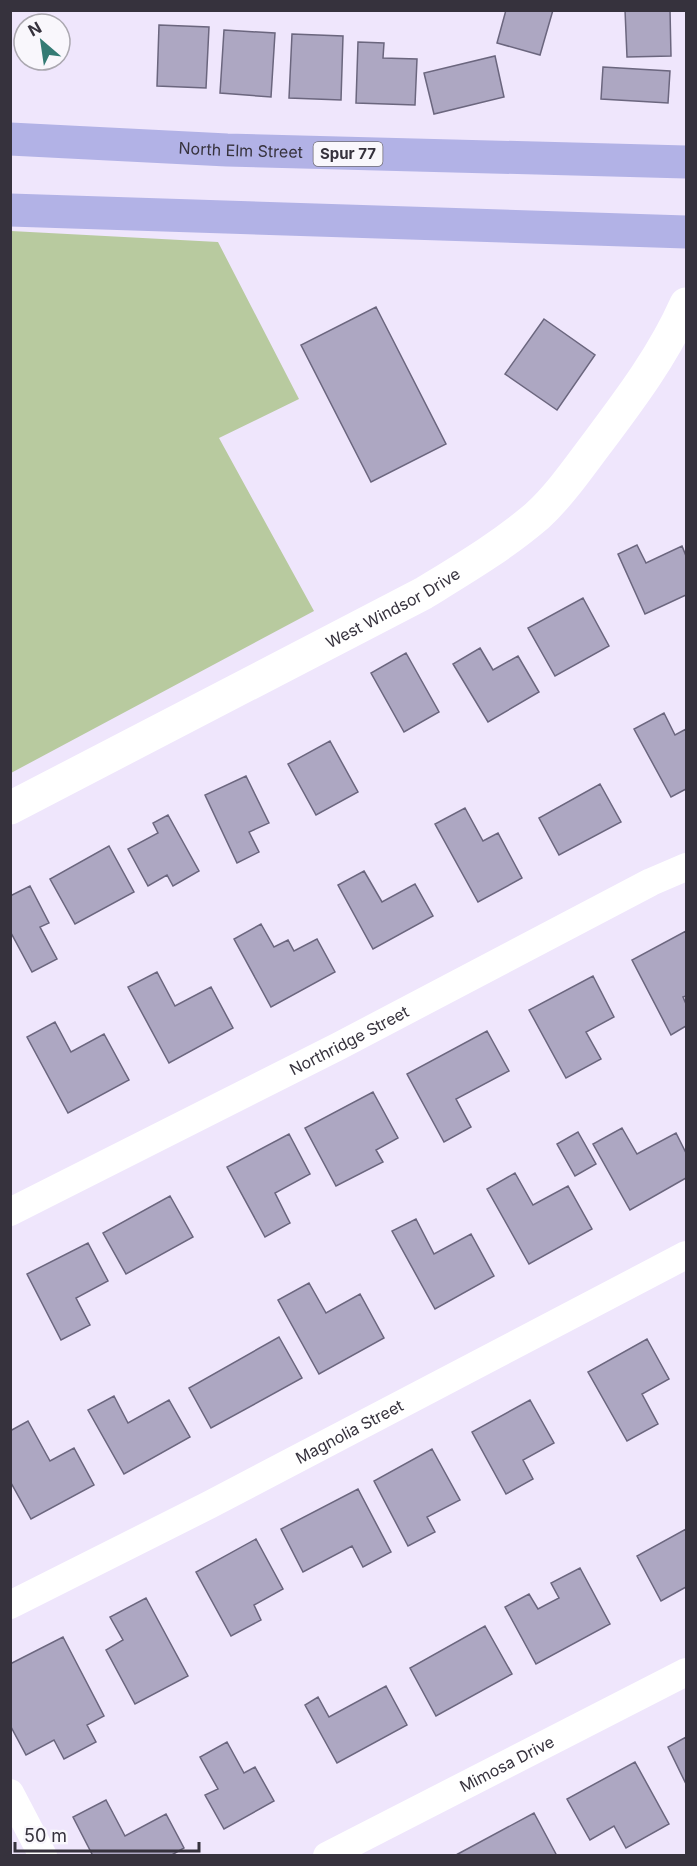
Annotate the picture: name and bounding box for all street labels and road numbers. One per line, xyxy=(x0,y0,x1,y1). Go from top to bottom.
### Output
street label: North Elm Street xyxy=(178,138,303,162)
road number: Spur 77 xyxy=(314,142,382,166)
street label: West Windsor Drive xyxy=(322,563,464,652)
street label: Northridge Street xyxy=(286,1001,412,1079)
street label: Magnolia Street xyxy=(292,1395,406,1468)
street label: Mimosa Drive xyxy=(456,1731,557,1796)

